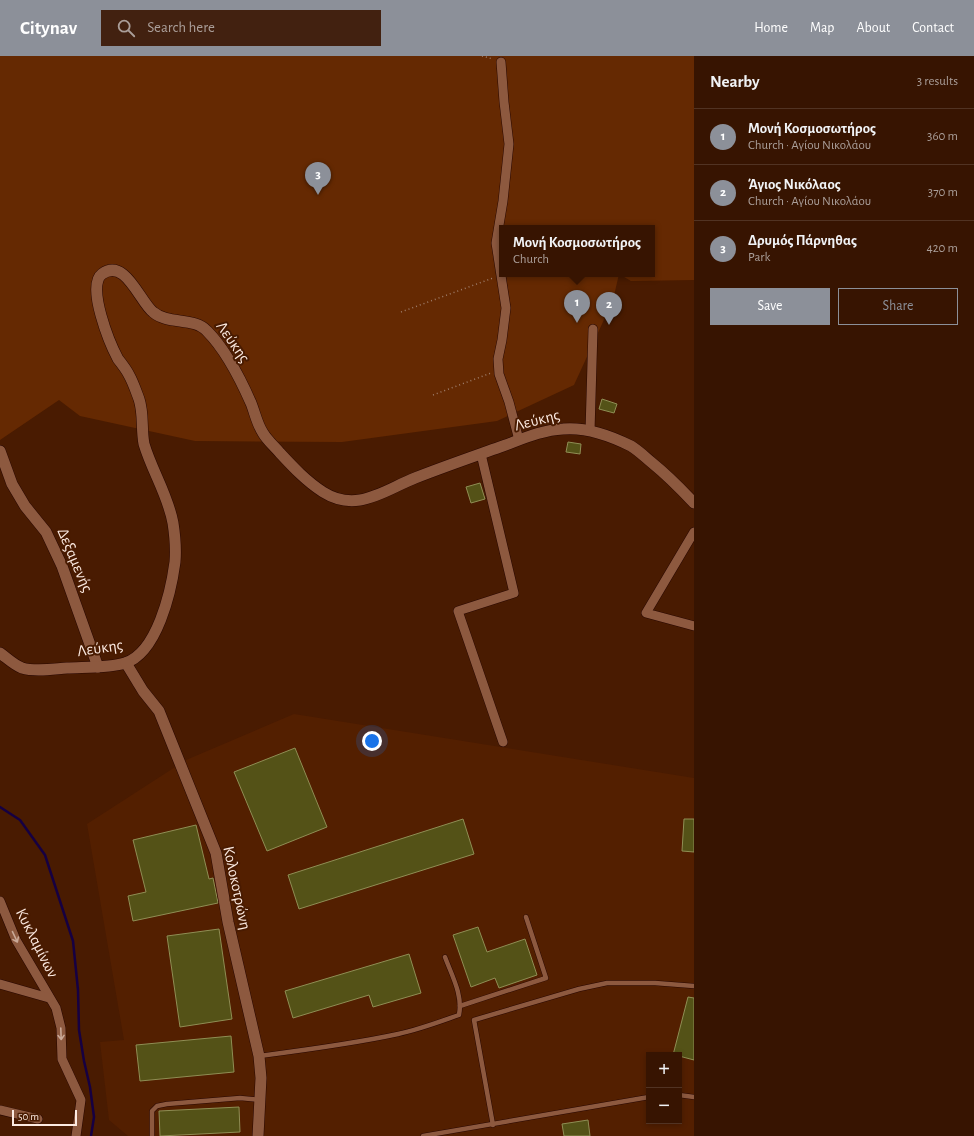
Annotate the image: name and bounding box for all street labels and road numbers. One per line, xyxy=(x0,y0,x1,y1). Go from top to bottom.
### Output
street label: Λεύκης xyxy=(212,319,253,366)
street label: Λεύκης xyxy=(513,407,561,434)
street label: Δεξαμενής xyxy=(53,526,96,595)
street label: Λεύκης xyxy=(76,637,124,660)
street label: Κολοκοτρώνη xyxy=(220,845,254,931)
street label: Κυκλαμίνων xyxy=(13,906,61,980)

